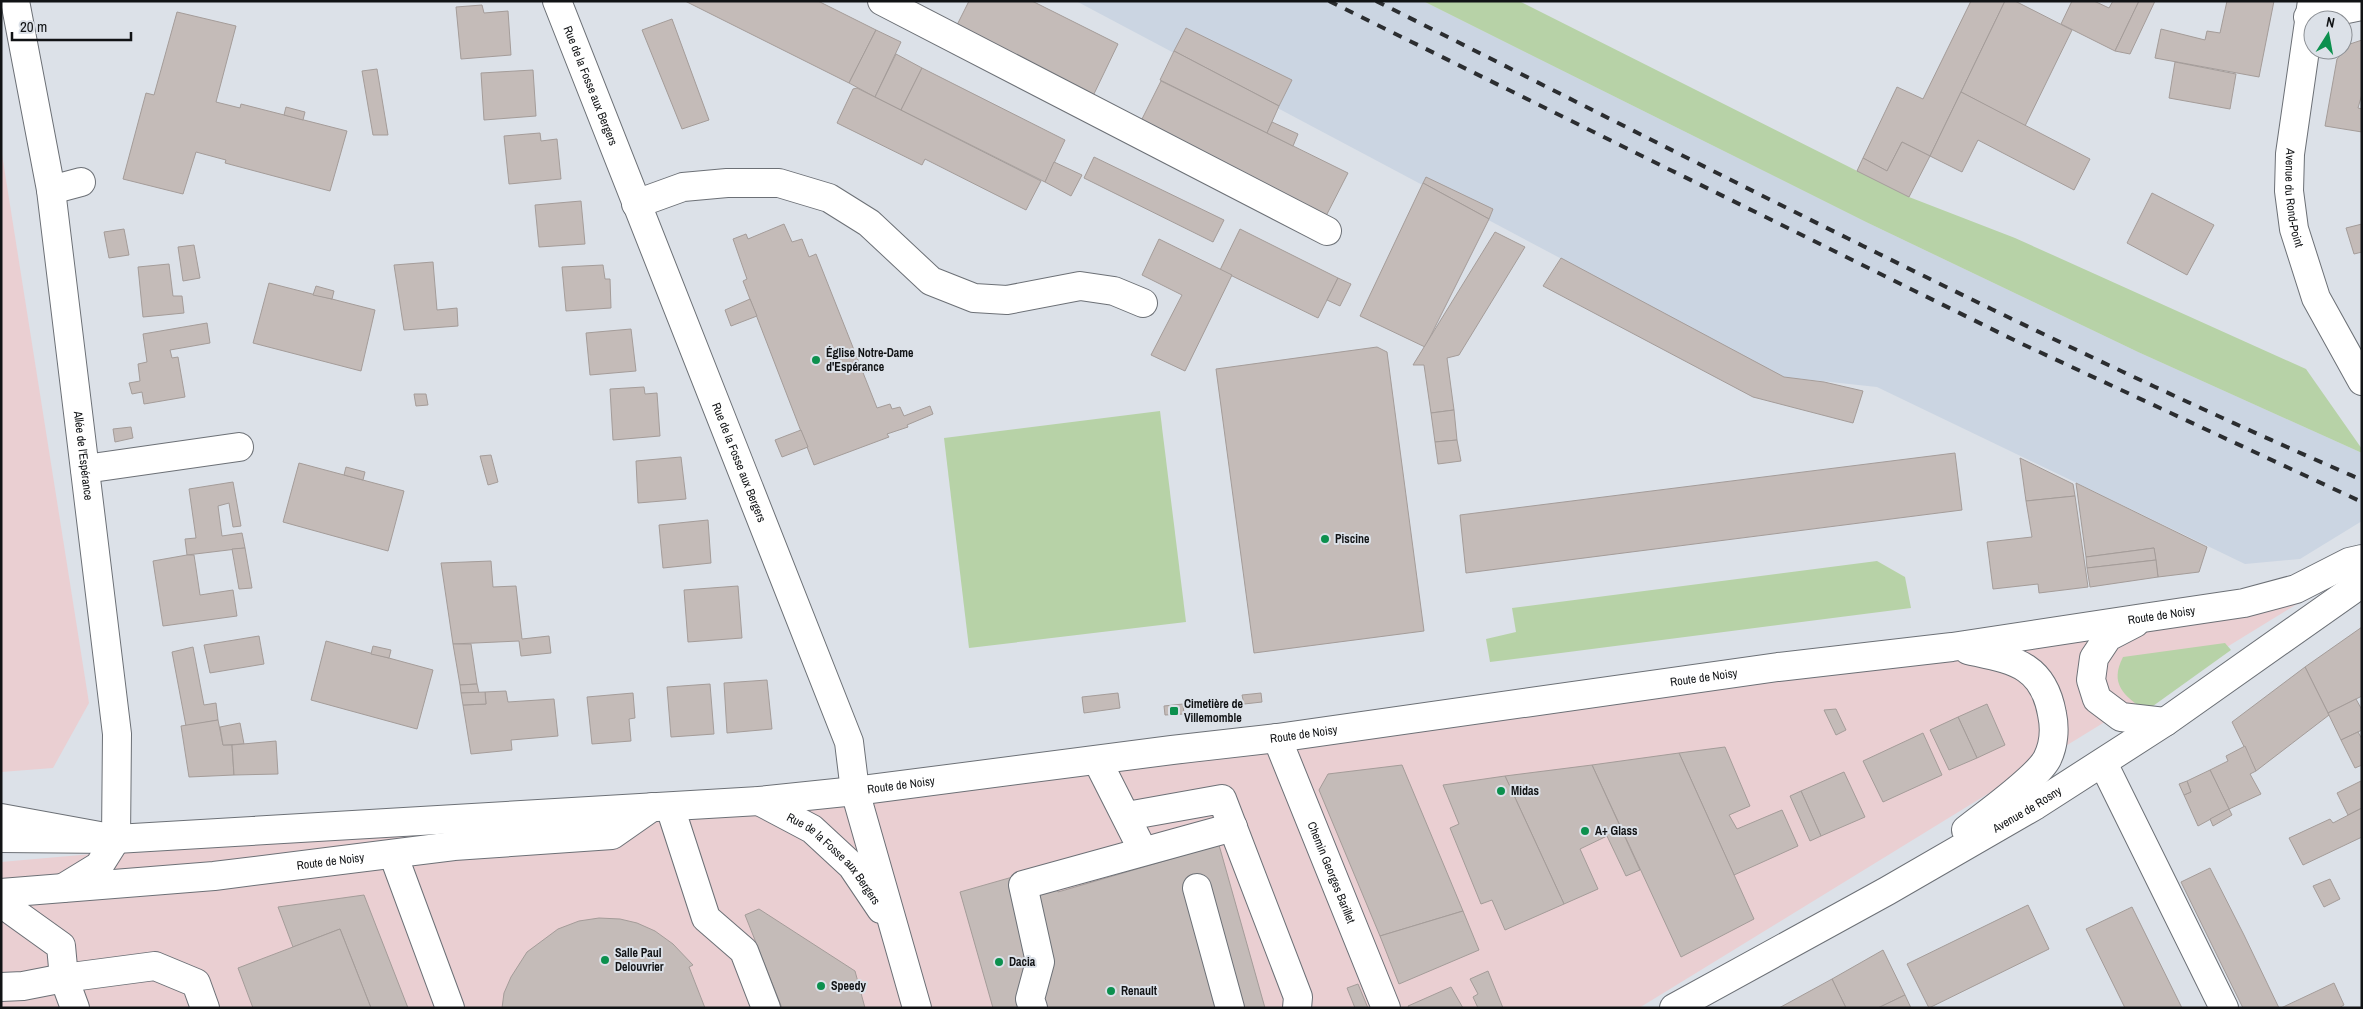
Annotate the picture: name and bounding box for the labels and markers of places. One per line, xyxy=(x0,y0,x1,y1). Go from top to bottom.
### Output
place label: Église Notre-Dame d'Espérance xyxy=(826,345,914,375)
marker: Église Notre-Dame d'Espérance xyxy=(810,354,822,366)
place label: Piscine xyxy=(1335,531,1370,547)
marker: Piscine xyxy=(1319,533,1331,545)
place label: Cimetière de Villemomble xyxy=(1184,696,1244,726)
marker: Cimetière de Villemomble xyxy=(1168,705,1180,717)
place label: Midas xyxy=(1511,783,1539,799)
marker: Midas xyxy=(1495,785,1507,797)
place label: A+ Glass xyxy=(1595,823,1638,839)
marker: A+ Glass xyxy=(1579,825,1591,837)
place label: Salle Paul Delouvrier xyxy=(615,945,664,975)
marker: Salle Paul Delouvrier xyxy=(599,954,611,966)
place label: Dacia xyxy=(1009,954,1036,970)
marker: Dacia xyxy=(993,956,1005,968)
place label: Speedy xyxy=(831,978,867,994)
marker: Speedy xyxy=(815,980,827,992)
place label: Renault xyxy=(1121,983,1158,999)
marker: Renault xyxy=(1105,985,1117,997)

